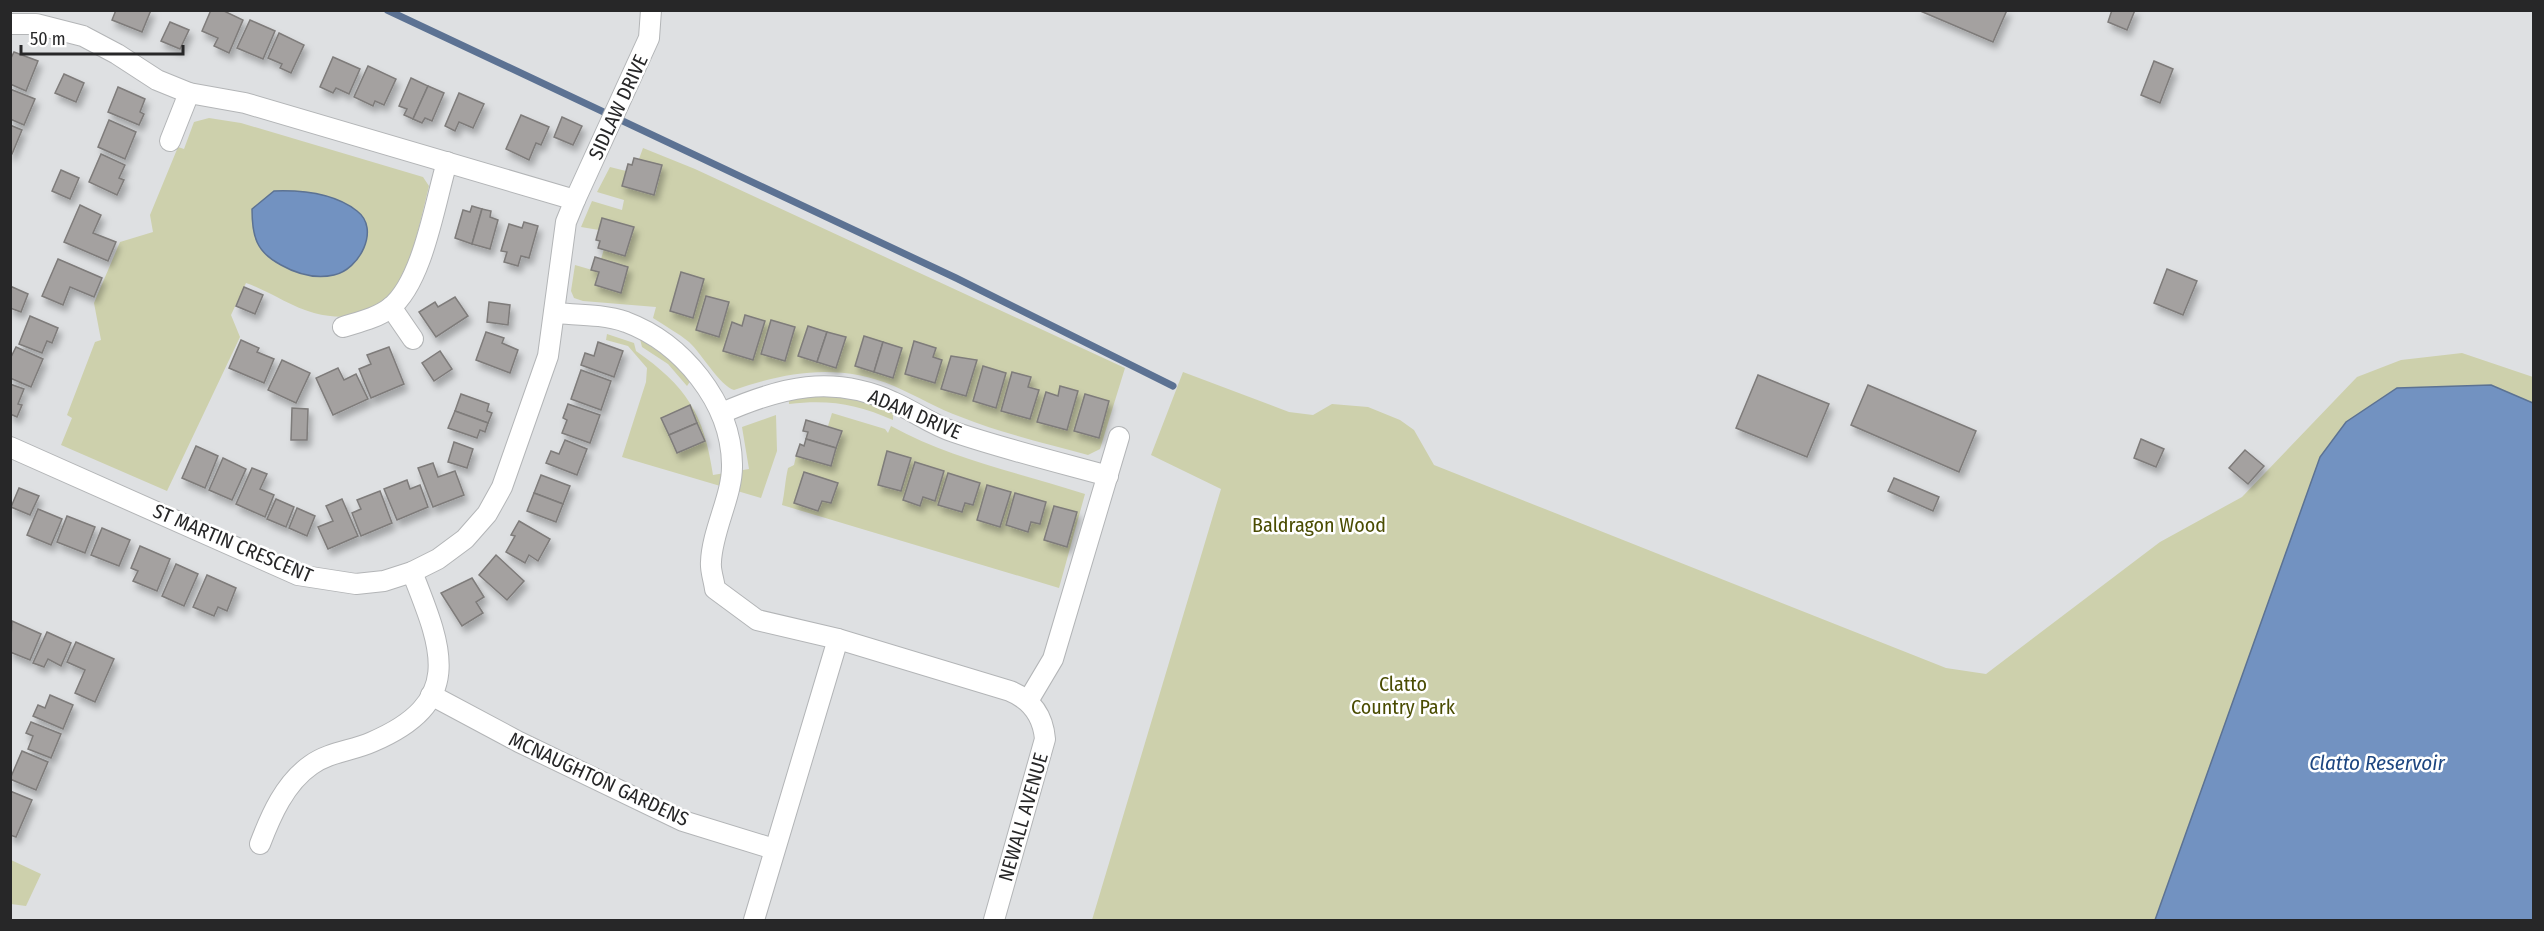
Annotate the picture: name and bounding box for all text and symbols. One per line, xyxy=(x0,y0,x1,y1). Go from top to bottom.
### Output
scale bar xyxy=(21,18,183,56)
text: 50 m xyxy=(30,28,66,50)
street label: SIDLAW DRIVE xyxy=(583,51,653,163)
street label: ADAM DRIVE xyxy=(865,384,965,444)
street label: ST MARTIN CRESCENT xyxy=(150,499,317,588)
park label: Baldragon Wood xyxy=(1252,513,1386,537)
park label: Clatto Country Park xyxy=(1351,672,1456,719)
street label: MCNAUGHTON GARDENS xyxy=(505,727,693,831)
street label: NEWALL AVENUE xyxy=(993,750,1053,884)
water label: Clatto Reservoir xyxy=(2309,750,2446,776)

